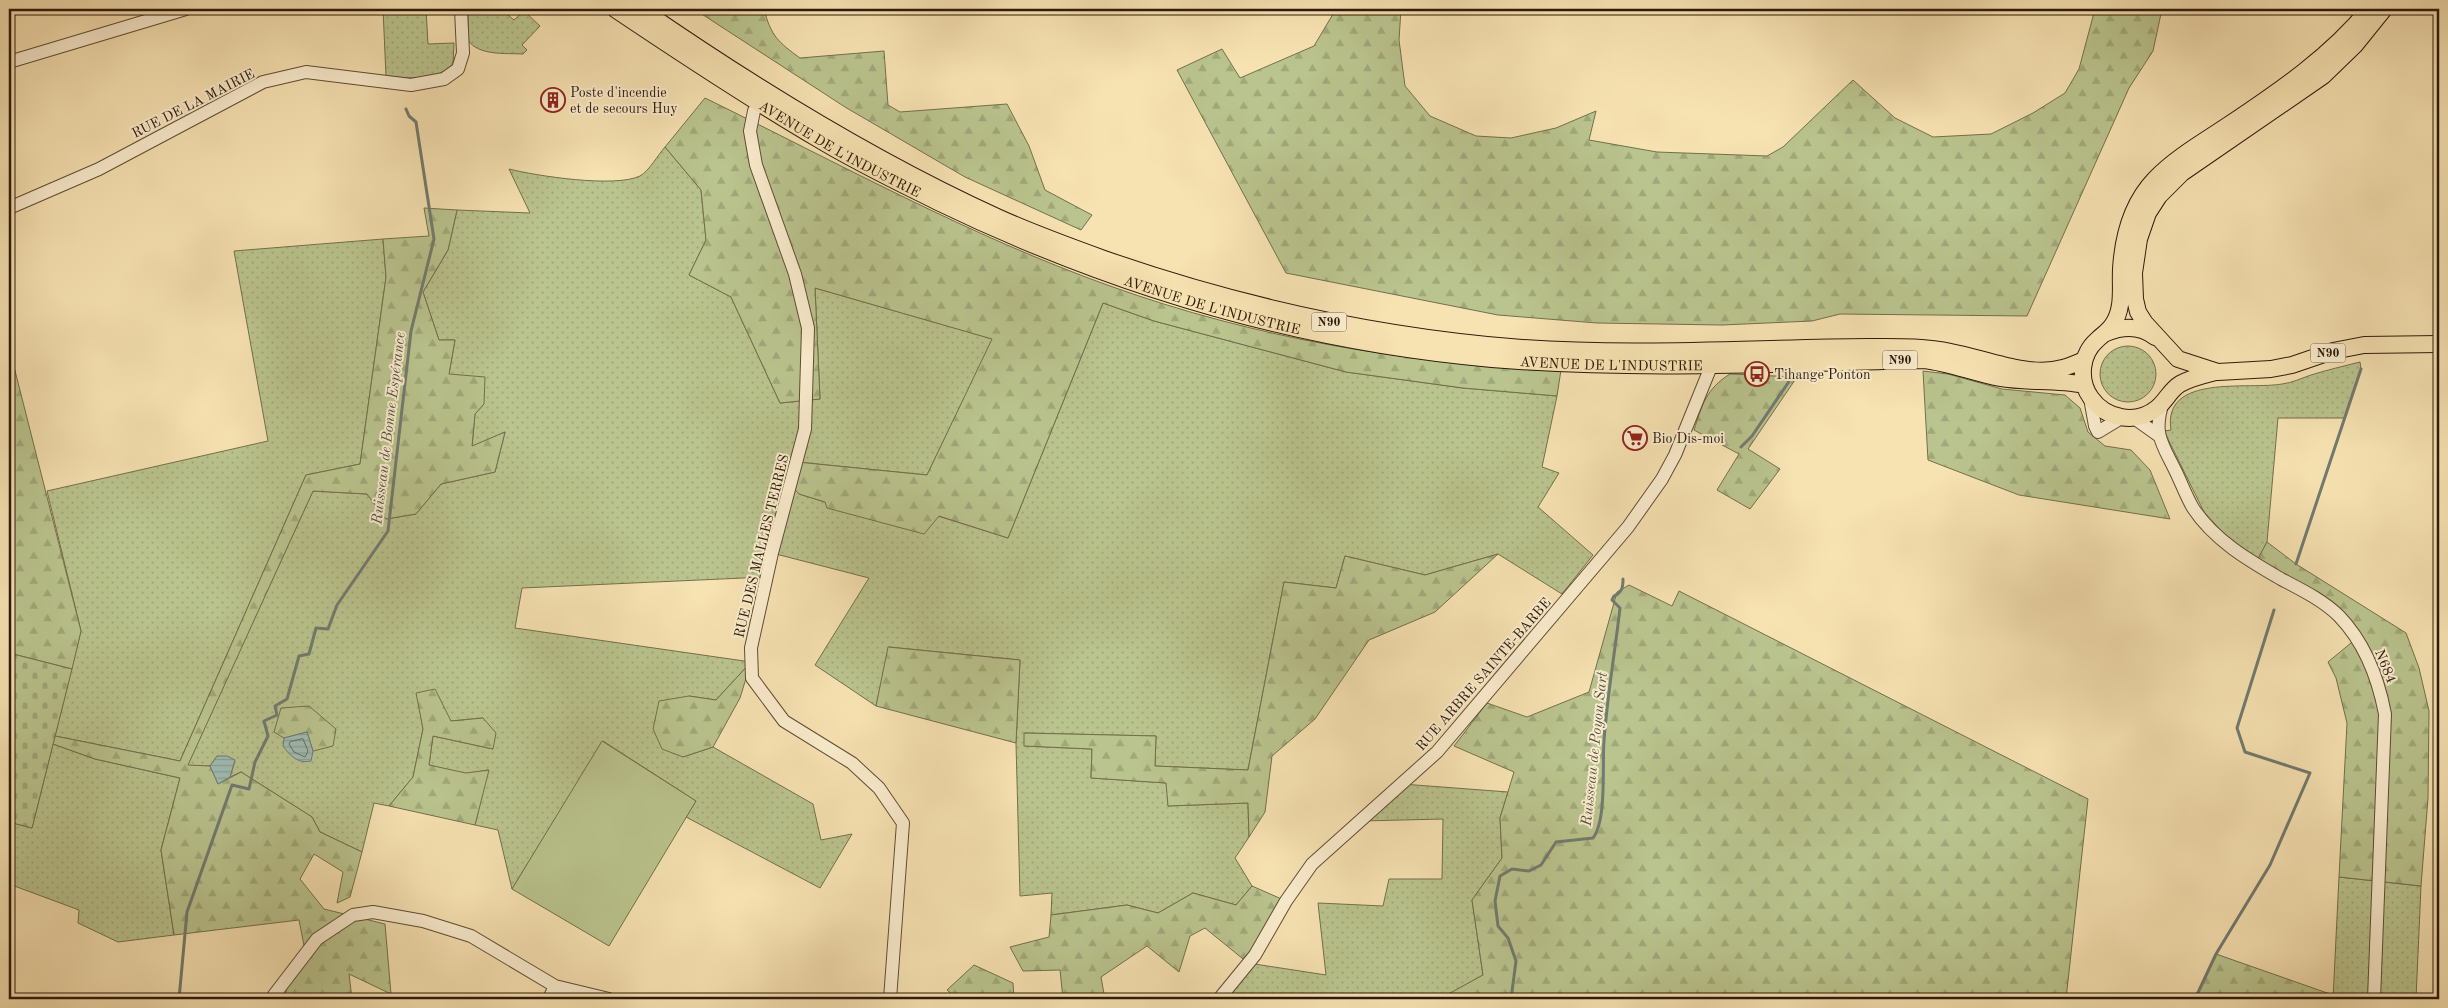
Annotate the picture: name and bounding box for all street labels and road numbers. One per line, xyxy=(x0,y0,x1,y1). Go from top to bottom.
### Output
street label: RUE DE LA MAIRIE xyxy=(130,67,257,141)
street label: AVENUE DE L'INDUSTRIE xyxy=(756,99,923,200)
street label: AVENUE DE L'INDUSTRIE xyxy=(1122,274,1301,337)
road number: N90 xyxy=(1312,313,1346,332)
road number: N90 xyxy=(2310,343,2346,362)
road number: N90 xyxy=(1882,350,1918,370)
street label: AVENUE DE L'INDUSTRIE xyxy=(1519,355,1703,373)
street label: RUE DES MALLES TERRES xyxy=(732,453,792,639)
street label: RUE ARBRE SAINTE-BARBE xyxy=(1414,596,1554,754)
street label: N684 xyxy=(2372,647,2398,685)

